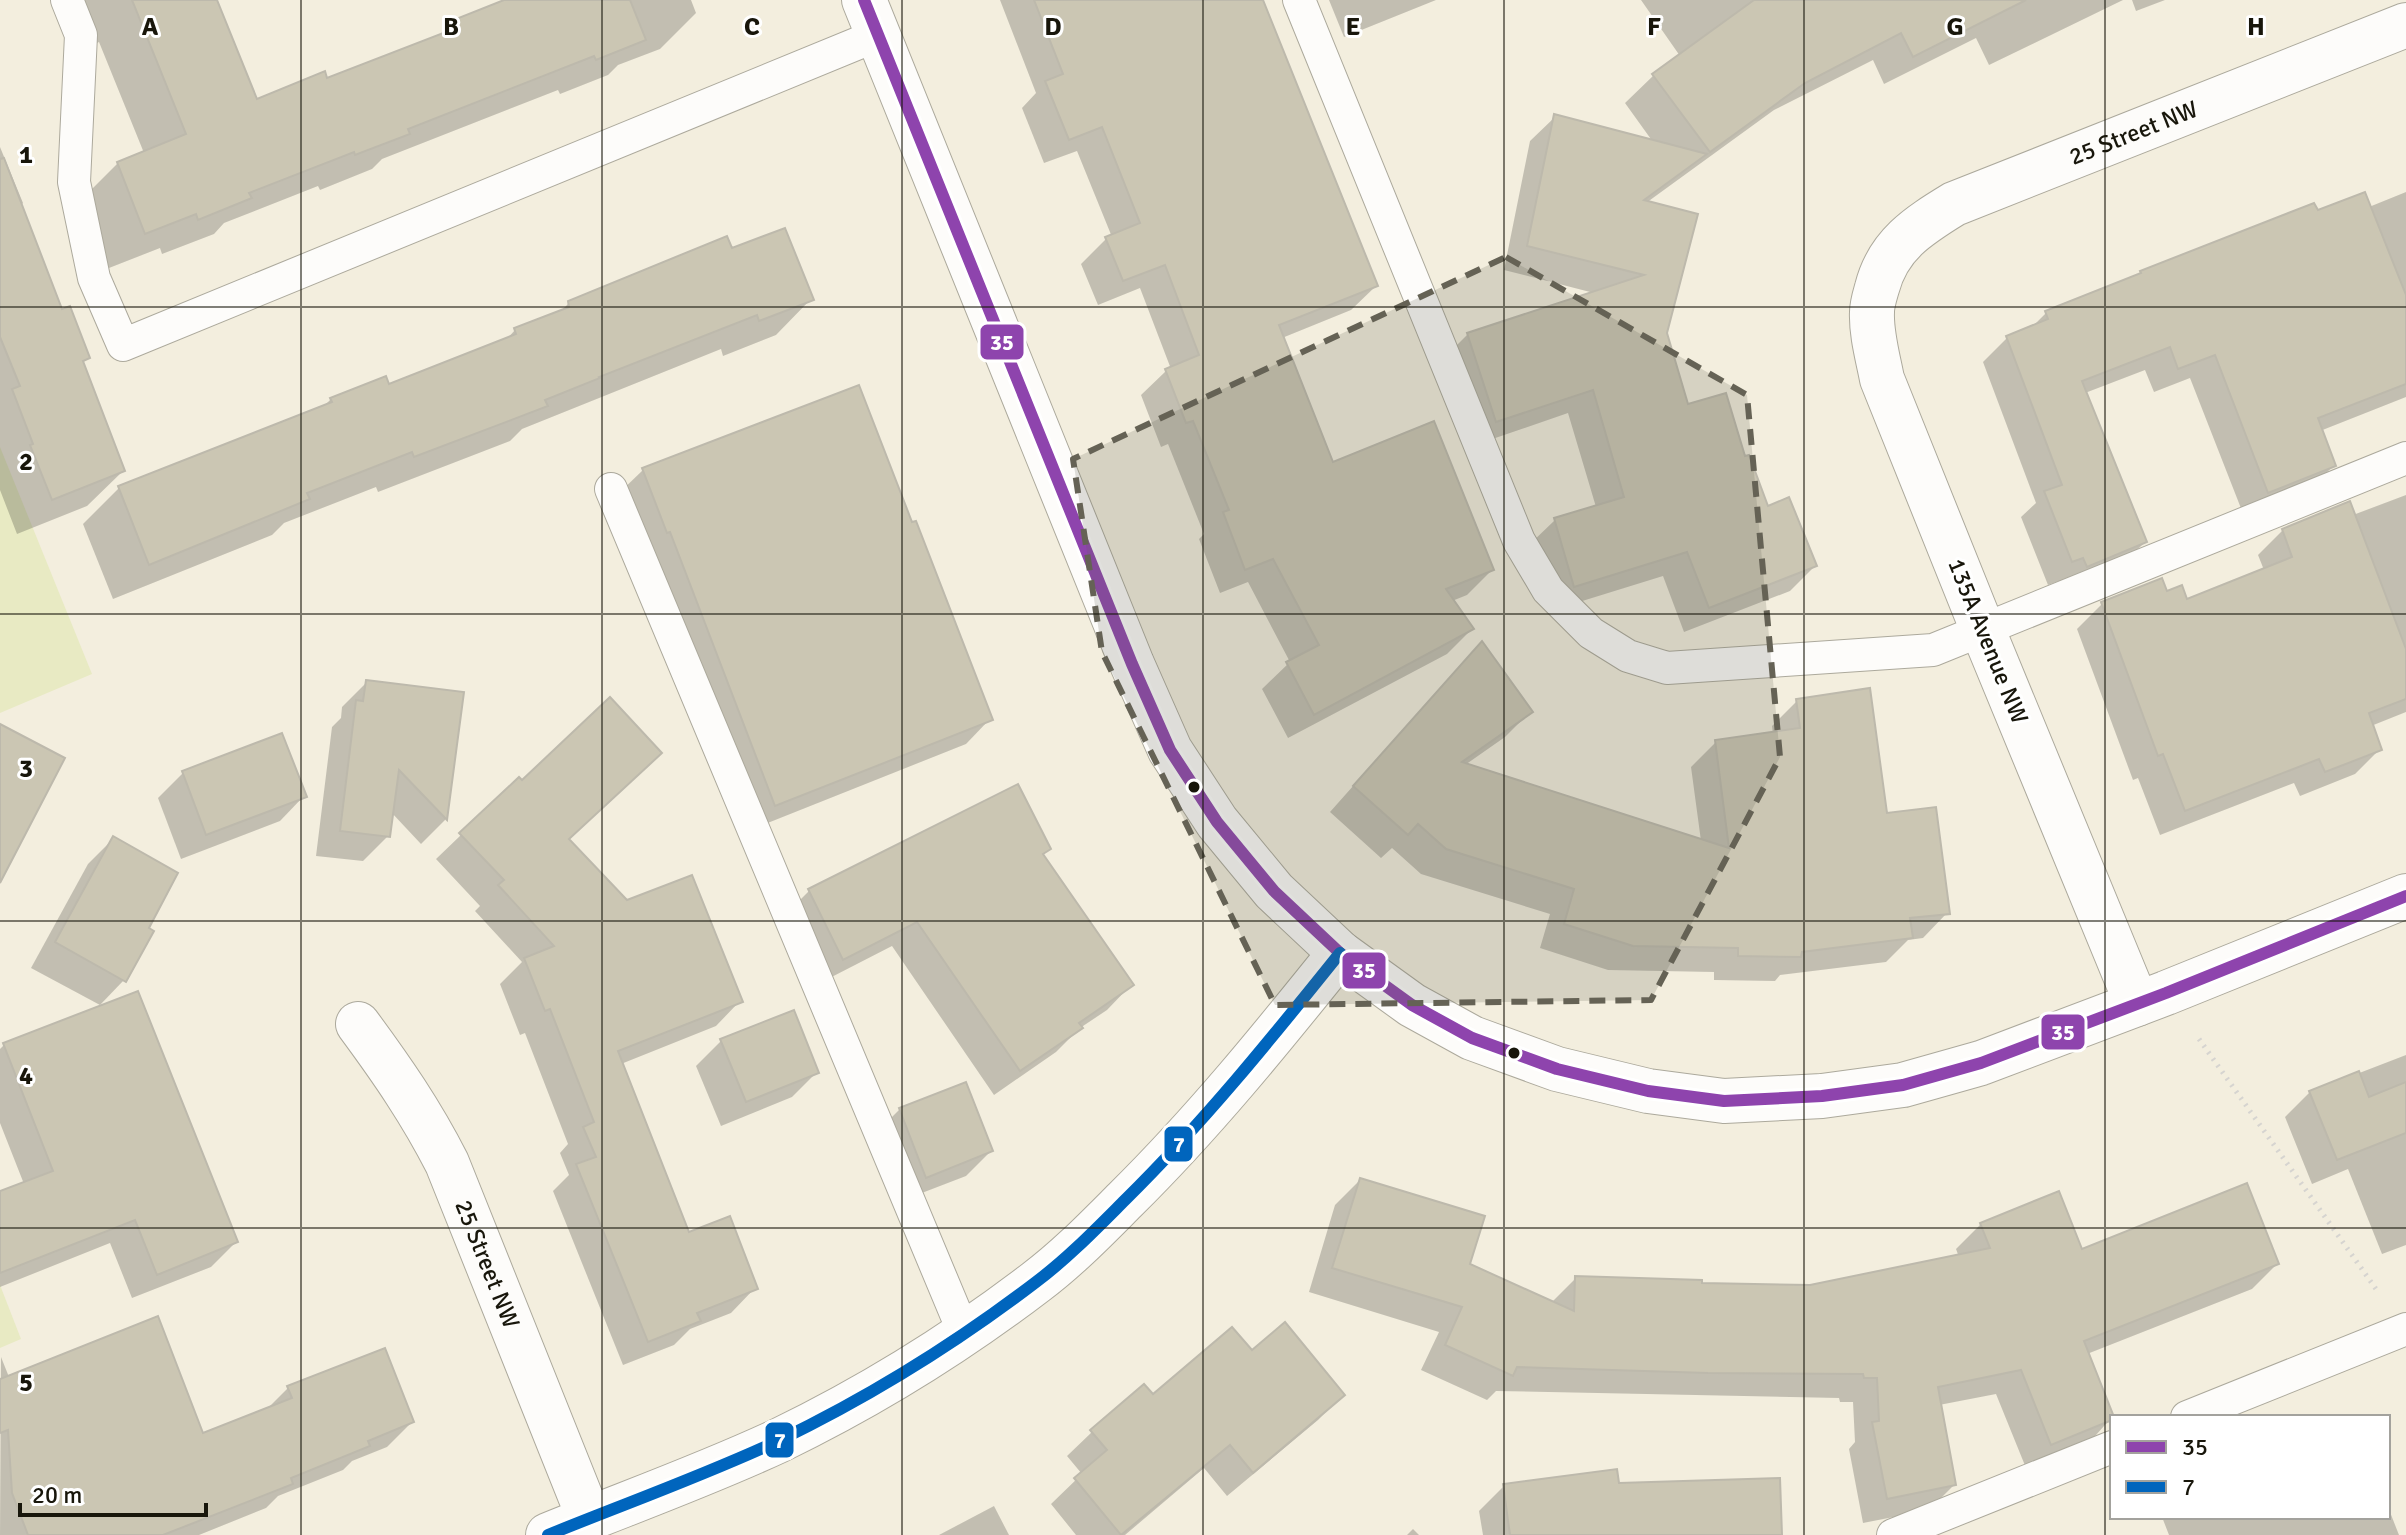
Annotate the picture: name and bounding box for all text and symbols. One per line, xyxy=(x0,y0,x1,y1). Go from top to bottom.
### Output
text: A xyxy=(142,11,159,43)
text: B xyxy=(443,11,459,43)
text: C xyxy=(744,11,760,43)
text: D xyxy=(1044,11,1062,43)
text: E xyxy=(1346,11,1360,43)
text: F xyxy=(1647,11,1661,43)
text: G xyxy=(1946,11,1964,43)
text: H xyxy=(2247,11,2265,43)
street label: 25 Street NW xyxy=(2065,94,2202,172)
text: 1 xyxy=(19,139,33,171)
line badge: 35 xyxy=(979,323,1025,361)
text: 35 xyxy=(990,329,1014,356)
text: 2 xyxy=(19,446,33,478)
street label: 135A Avenue NW xyxy=(1941,554,2035,728)
text: 3 xyxy=(19,753,33,785)
unlabelled marker xyxy=(1186,779,1202,795)
line badge: 35 xyxy=(1341,951,1387,990)
text: 35 xyxy=(1352,957,1376,984)
line badge: 35 xyxy=(2040,1013,2086,1051)
text: 35 xyxy=(2051,1019,2075,1046)
unlabelled marker xyxy=(1506,1045,1522,1061)
text: 4 xyxy=(19,1060,33,1092)
line badge: 7 xyxy=(1163,1125,1194,1163)
text: 7 xyxy=(1173,1131,1185,1158)
street label: 25 Street NW xyxy=(448,1195,527,1333)
text: 5 xyxy=(19,1367,33,1399)
legend xyxy=(2110,1415,2390,1519)
line badge: 7 xyxy=(764,1421,795,1459)
text: 7 xyxy=(774,1427,786,1454)
text: 35 xyxy=(2182,1432,2208,1462)
scale bar xyxy=(20,1467,206,1517)
text: 7 xyxy=(2182,1472,2195,1502)
text: 20 m xyxy=(32,1480,82,1510)

